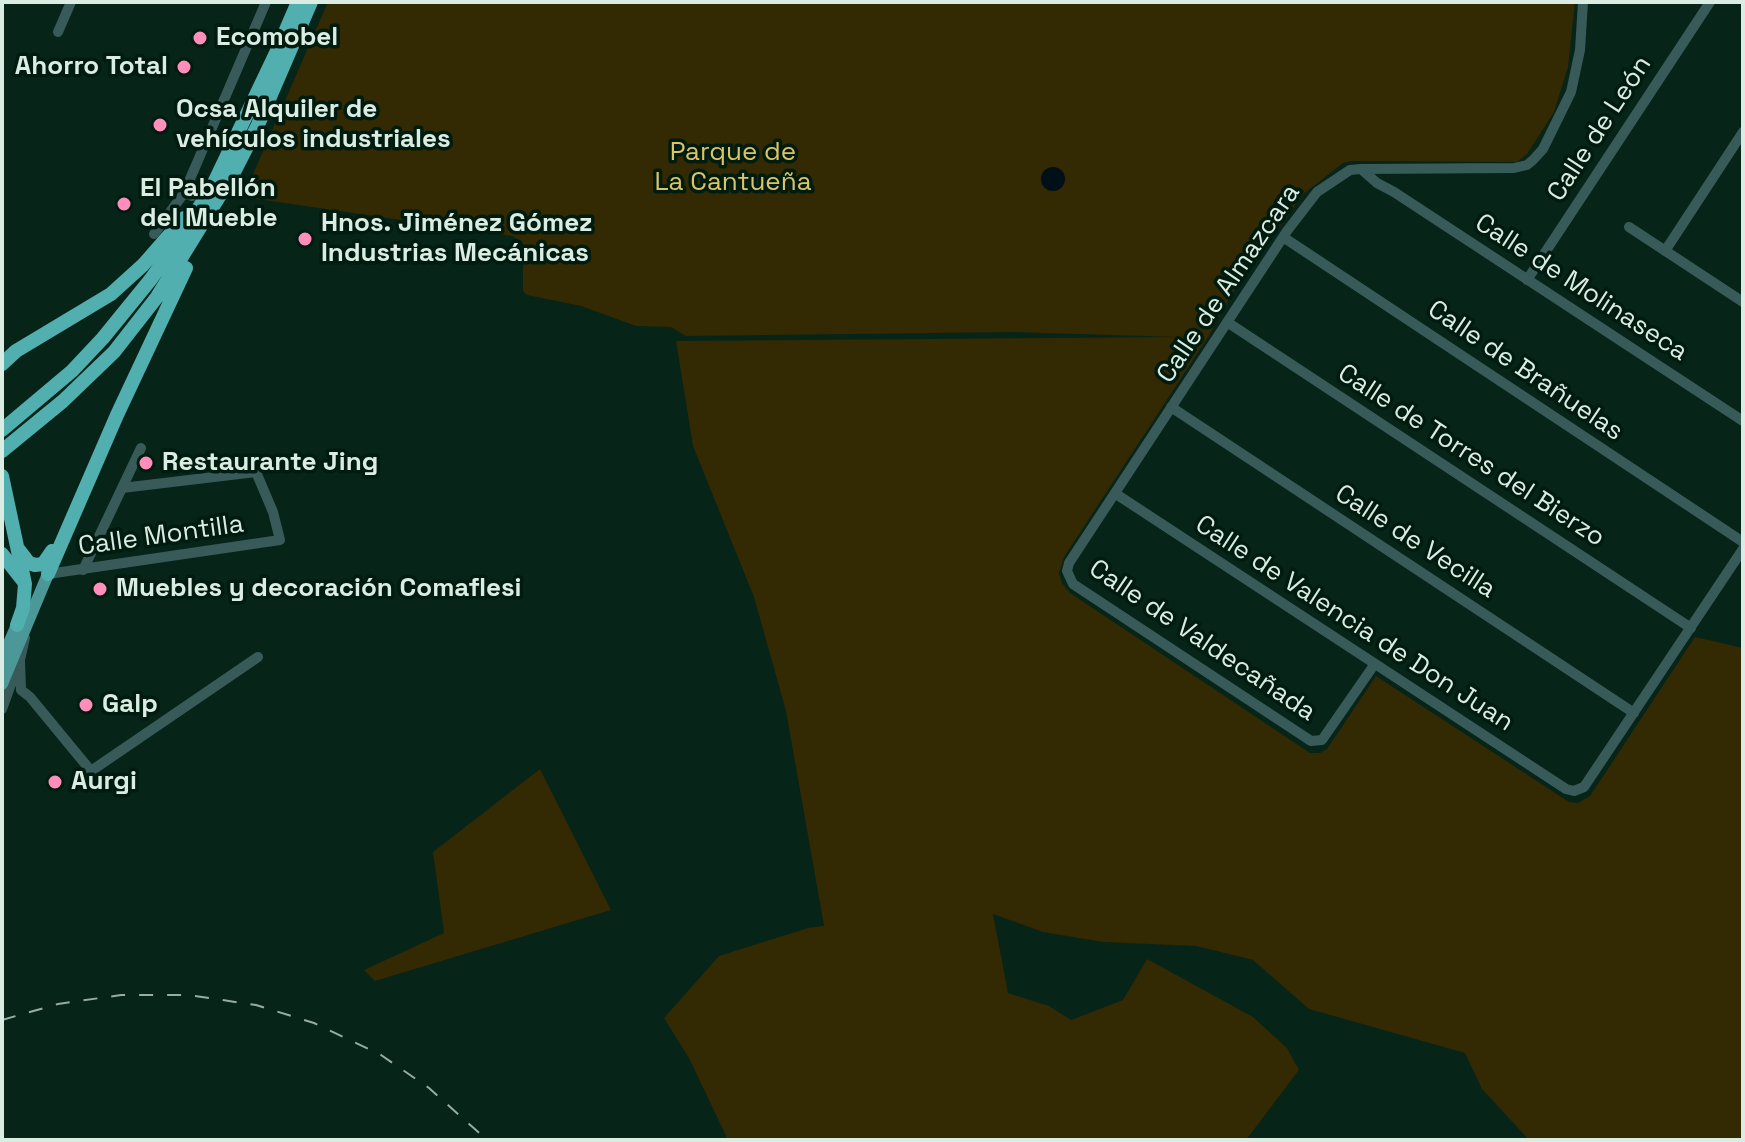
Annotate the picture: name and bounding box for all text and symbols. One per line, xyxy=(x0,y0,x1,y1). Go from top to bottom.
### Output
place label: Ecomobel xyxy=(216,22,338,54)
marker: Ecomobel xyxy=(191,29,209,47)
place label: Ahorro Total xyxy=(15,51,168,83)
street label: Calle de León xyxy=(1542,51,1658,207)
marker: Ahorro Total xyxy=(175,58,193,76)
place label: Ocsa Alquiler de vehículos industriales xyxy=(176,94,451,156)
marker: Ocsa Alquiler de vehículos industriales xyxy=(151,116,169,134)
park label: Parque de La Cantueña xyxy=(654,137,812,198)
place label: El Pabellón del Mueble xyxy=(140,173,278,234)
street label: Calle de Almazcara xyxy=(1151,179,1307,389)
marker: El Pabellón del Mueble xyxy=(115,195,133,213)
place label: Hnos. Jiménez Gómez Industrias Mecánicas xyxy=(321,208,592,270)
street label: Calle de Molinaseca xyxy=(1469,208,1693,368)
marker: Hnos. Jiménez Gómez Industrias Mecánicas xyxy=(296,230,314,248)
street label: Calle de Brañuelas xyxy=(1421,294,1629,448)
street label: Calle de Torres del Bierzo xyxy=(1332,358,1610,554)
place label: Restaurante Jing xyxy=(162,447,378,479)
marker: Restaurante Jing xyxy=(137,454,155,472)
street label: Calle de Vecilla xyxy=(1329,478,1501,606)
street label: Calle Montilla xyxy=(76,509,246,563)
street label: Calle de Valencia de Don Juan xyxy=(1189,509,1519,739)
street label: Calle de Valdecañada xyxy=(1083,554,1321,728)
place label: Muebles y decoración Comaflesi xyxy=(116,573,521,605)
marker: Muebles y decoración Comaflesi xyxy=(91,580,109,598)
place label: Galp xyxy=(102,689,158,721)
marker: Galp xyxy=(77,696,95,714)
place label: Aurgi xyxy=(71,766,137,798)
marker: Aurgi xyxy=(46,773,64,791)

